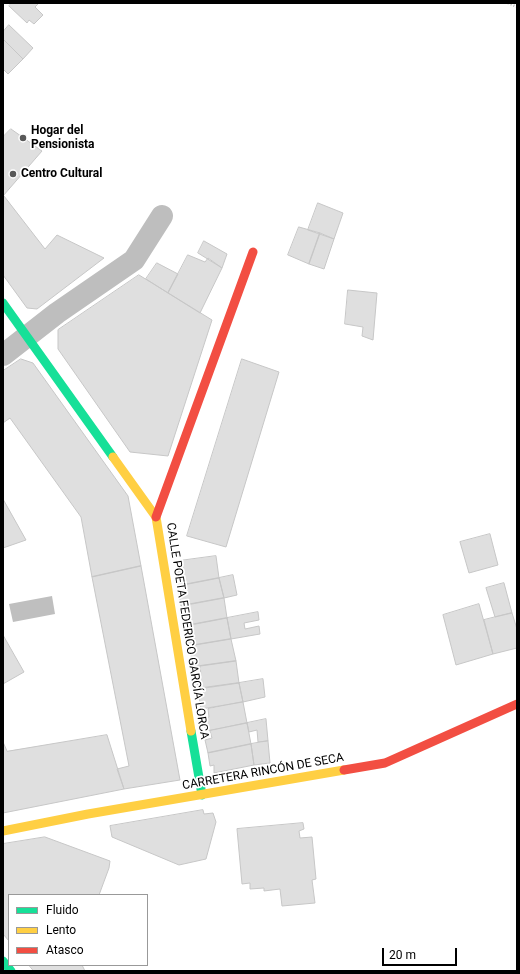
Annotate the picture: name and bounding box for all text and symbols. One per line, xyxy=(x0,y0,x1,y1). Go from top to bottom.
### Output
place label: Hogar del Pensionista xyxy=(31,124,95,152)
marker: Hogar del Pensionista xyxy=(18,133,28,143)
place label: Centro Cultural xyxy=(21,167,102,181)
marker: Centro Cultural xyxy=(8,169,18,179)
street label: CALLE POETA FEDERICO GARCÍA LORCA xyxy=(163,522,211,740)
street label: CARRETERA RINCÓN DE SECA xyxy=(181,751,345,793)
legend xyxy=(8,894,148,966)
text: Fluido xyxy=(46,903,79,917)
text: Lento xyxy=(46,923,76,937)
scale bar xyxy=(384,940,459,966)
text: Atasco xyxy=(46,943,84,957)
text: 20 m xyxy=(389,948,416,962)

